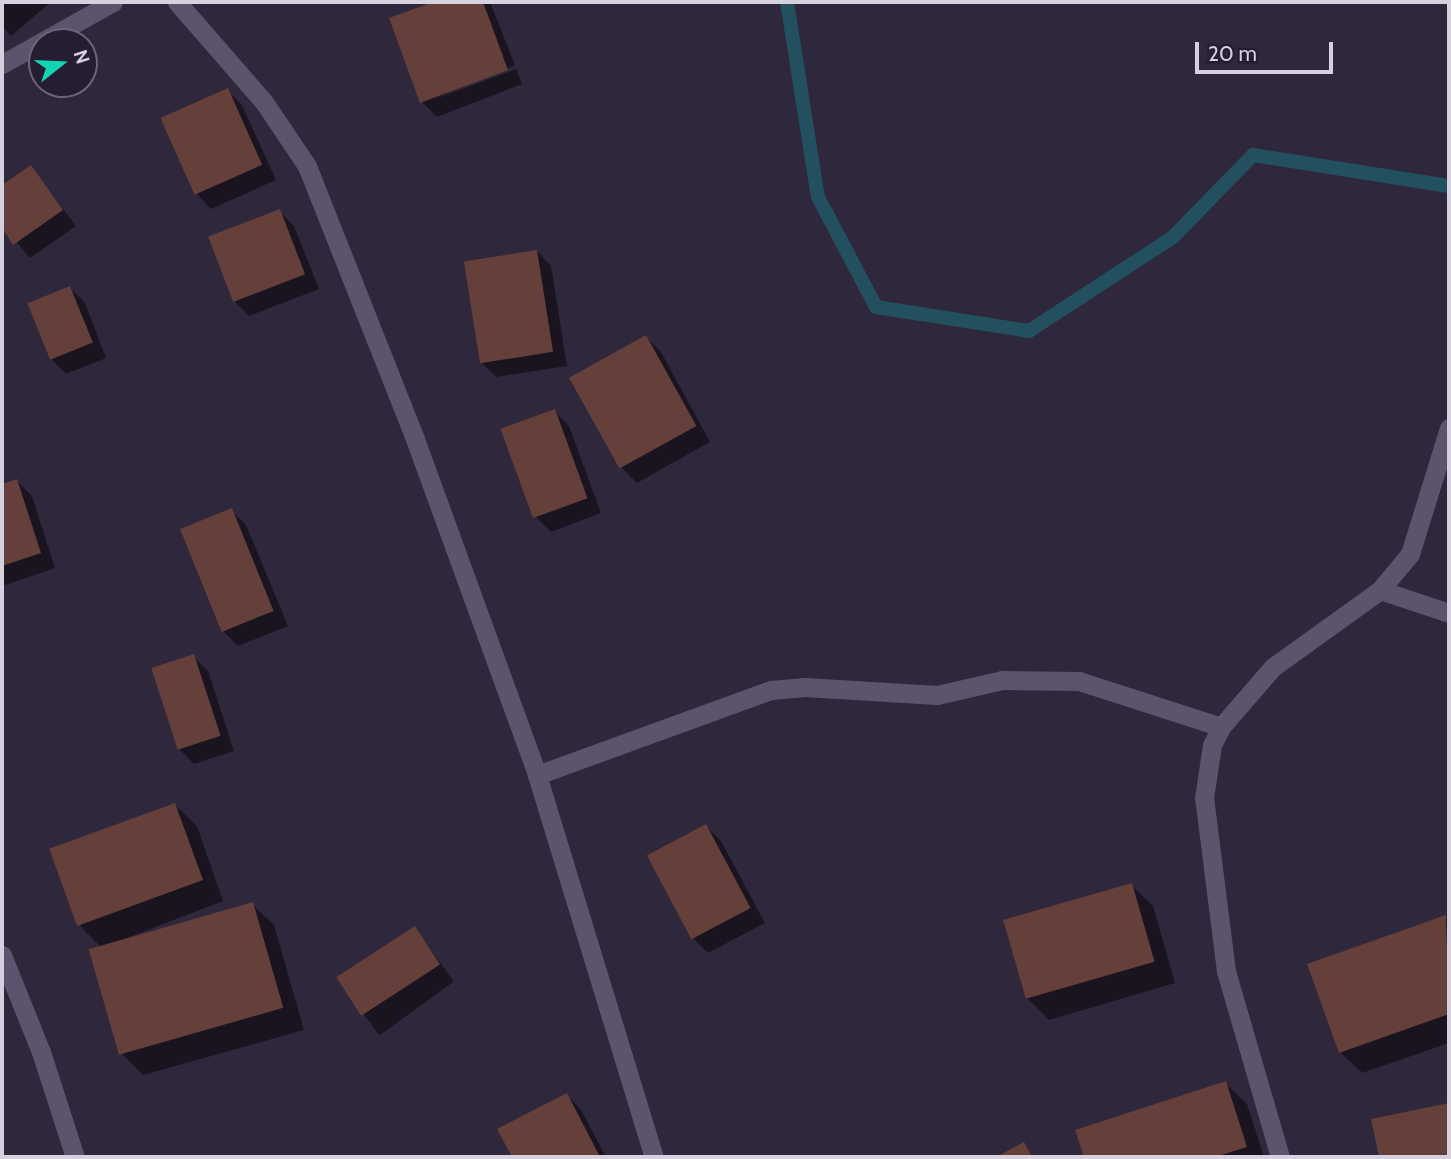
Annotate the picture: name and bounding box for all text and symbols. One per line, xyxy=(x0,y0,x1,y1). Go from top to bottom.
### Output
north arrow xyxy=(28,28,98,98)
scale bar xyxy=(1199,28,1337,72)
text: 20 m xyxy=(1208,41,1257,66)
text: N xyxy=(69,47,95,67)

